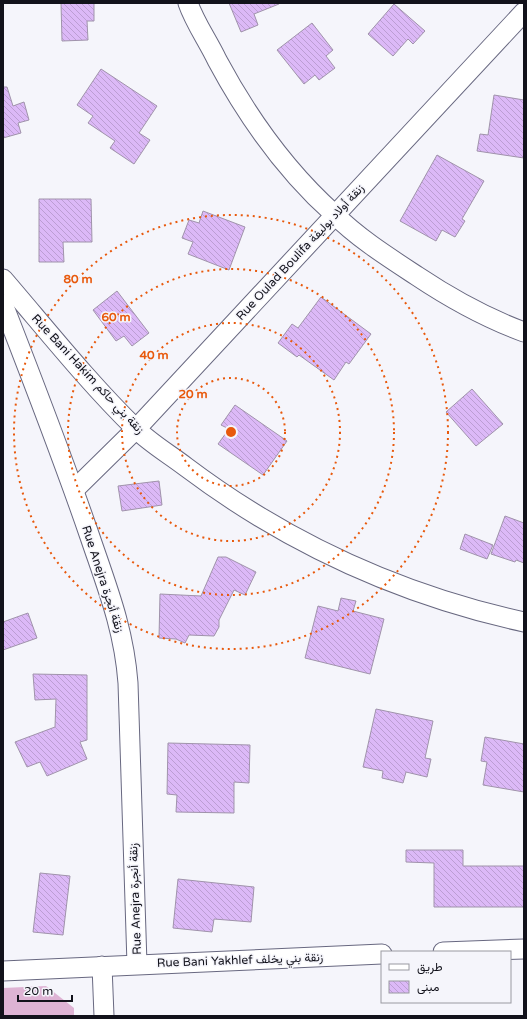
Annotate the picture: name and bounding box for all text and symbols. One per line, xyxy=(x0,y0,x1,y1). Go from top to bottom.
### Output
street label: Rue Oulad Boulifa زنقة أولاد بوليفة xyxy=(233,181,368,324)
text: 80 m xyxy=(63,272,93,286)
text: 60 m xyxy=(101,310,131,324)
street label: Rue Bani Hakim زنقة بني حاكم xyxy=(27,311,147,439)
text: 40 m xyxy=(139,348,169,362)
text: 20 m xyxy=(178,387,208,401)
centre of rings xyxy=(224,425,238,439)
street label: Rue Anejra زنقة أنجرة xyxy=(78,524,127,635)
street label: Rue Anejra زنقة أنجرة xyxy=(126,843,145,955)
street label: Rue Bani Yakhlef زنقة بني يخلف xyxy=(157,950,324,973)
legend xyxy=(381,951,511,1003)
text: طريق xyxy=(417,960,443,975)
scale bar xyxy=(18,977,72,1003)
text: مبنى xyxy=(417,980,439,995)
text: 20 m xyxy=(24,984,53,998)

